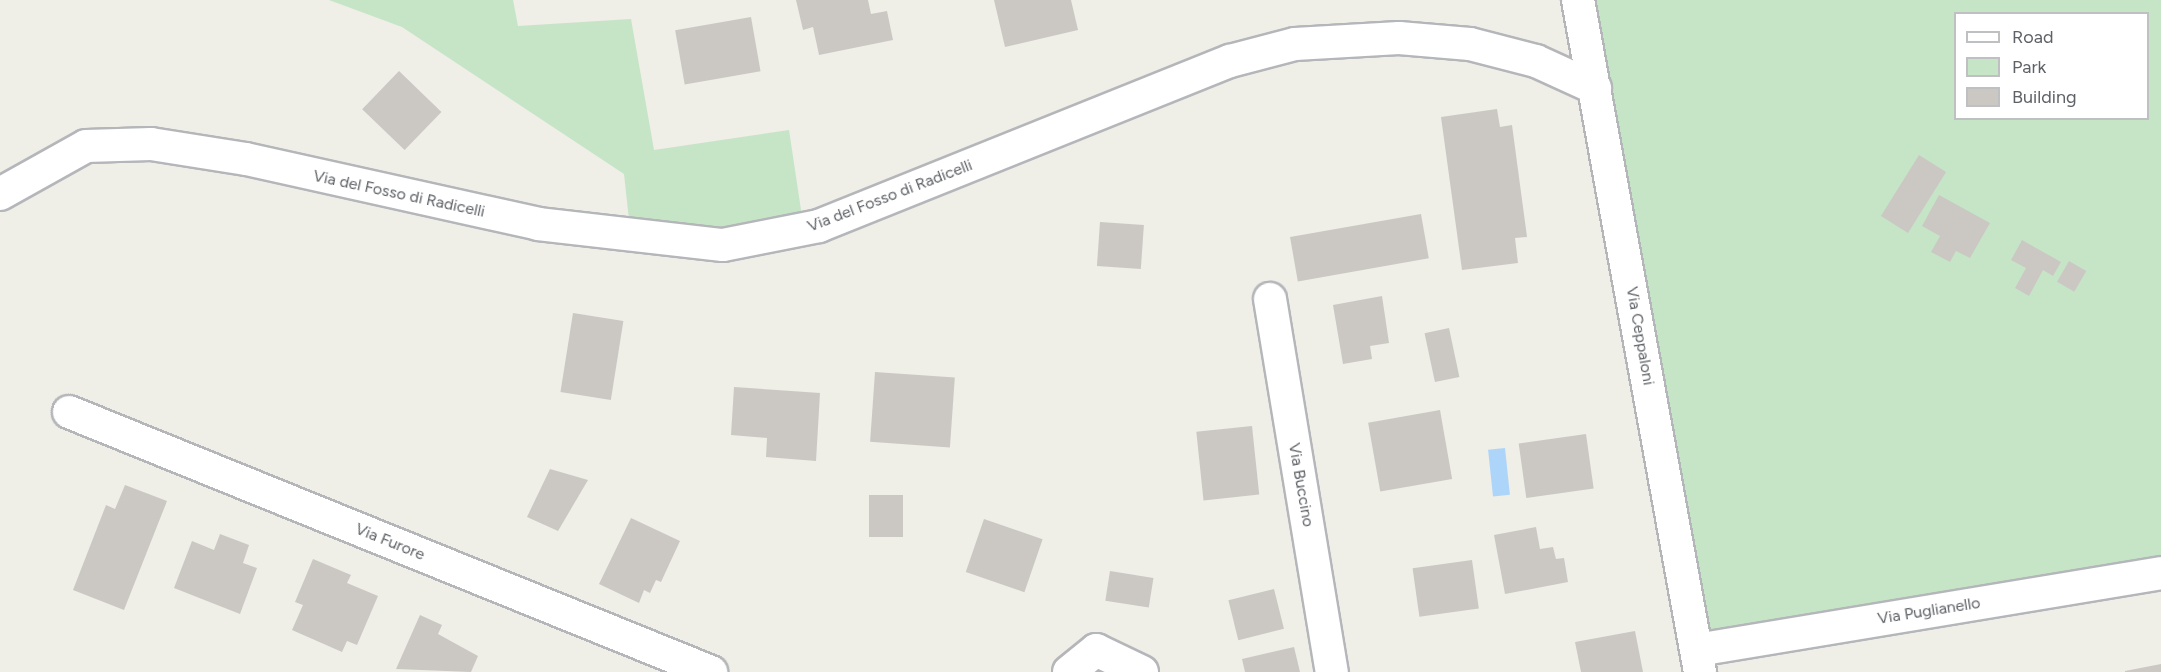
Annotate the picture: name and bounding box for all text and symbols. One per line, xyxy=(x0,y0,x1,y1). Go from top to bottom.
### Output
legend xyxy=(1954,12,2149,120)
text: Road xyxy=(2012,26,2053,48)
text: Park xyxy=(2012,56,2046,78)
text: Building xyxy=(2012,86,2077,108)
street label: Via del Fosso di Radicelli xyxy=(805,156,975,236)
street label: Via del Fosso di Radicelli xyxy=(311,166,487,222)
street label: Via Ceppaloni xyxy=(1622,285,1658,387)
street label: Via Buccino xyxy=(1284,442,1318,528)
street label: Via Furore xyxy=(352,519,428,565)
street label: Via Puglianello xyxy=(1876,593,1982,629)

